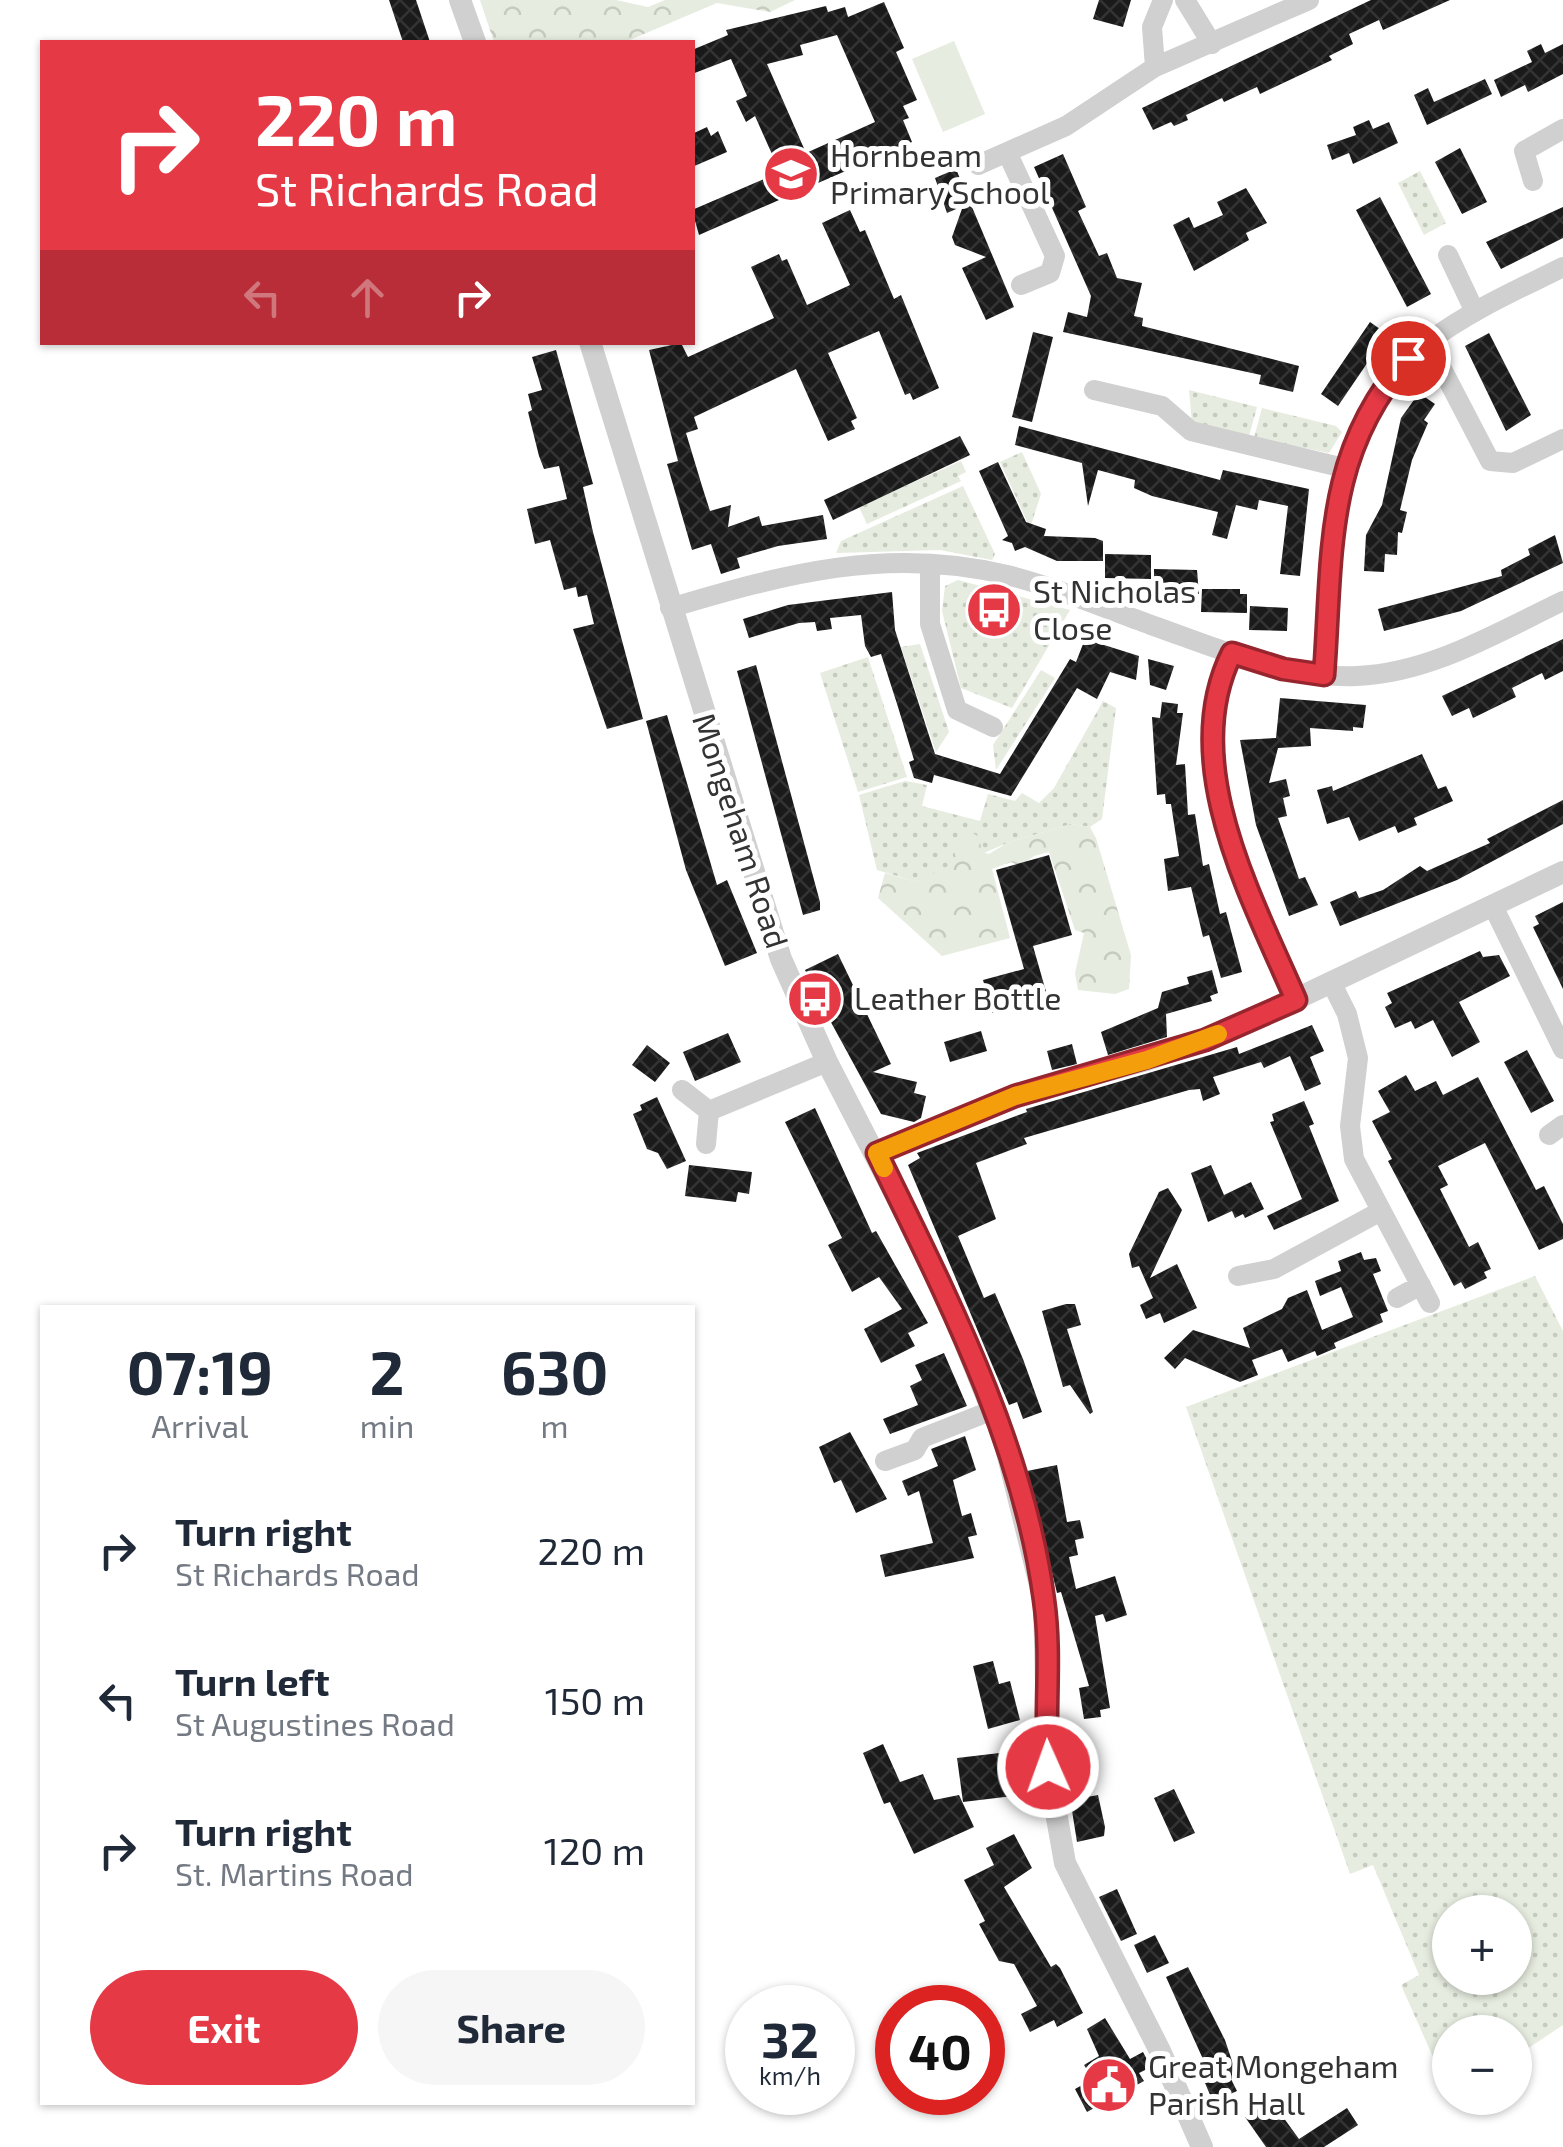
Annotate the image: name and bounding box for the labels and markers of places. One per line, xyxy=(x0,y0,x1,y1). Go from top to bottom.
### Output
place label: Hornbeam Primary School xyxy=(830,135,1050,210)
school or university icon: Hornbeam Primary School xyxy=(761,144,821,204)
pin xyxy=(1366,316,1451,401)
place label: St Nicholas Close xyxy=(1033,571,1196,646)
bus stop icon: St Nicholas Close xyxy=(964,580,1024,640)
bus stop icon: Leather Bottle xyxy=(785,969,845,1029)
place label: Leather Bottle xyxy=(854,978,1061,1016)
place label: Great Mongeham Parish Hall xyxy=(1148,2046,1399,2121)
public building icon: Great Mongeham Parish Hall xyxy=(1079,2055,1139,2115)

